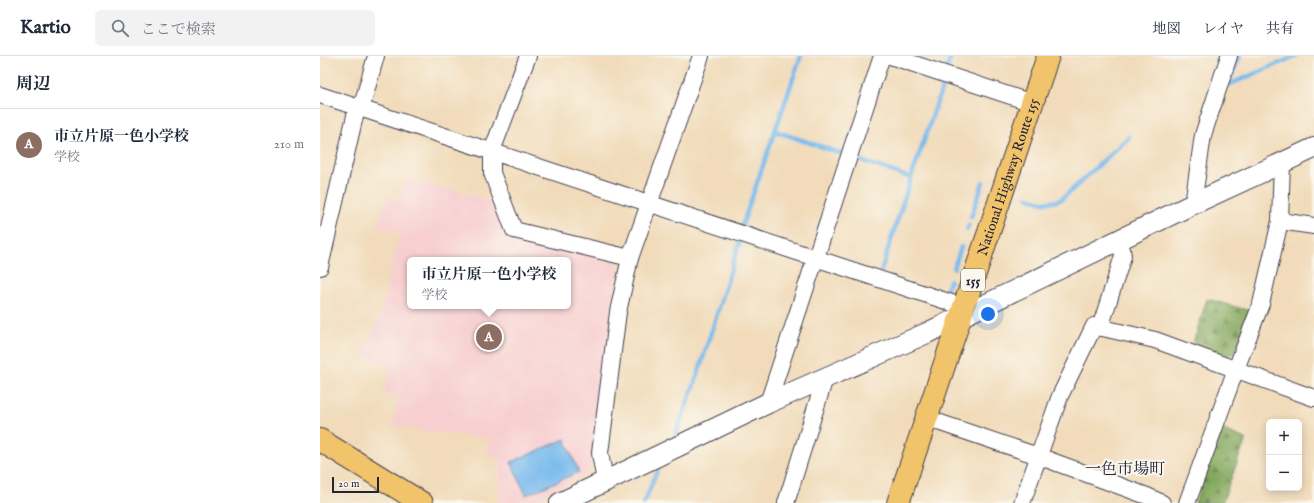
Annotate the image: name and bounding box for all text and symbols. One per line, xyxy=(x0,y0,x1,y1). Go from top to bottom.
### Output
search box xyxy=(95,10,375,46)
text: Kartio xyxy=(20,16,71,40)
icon: search xyxy=(109,17,131,39)
text: ここで検索 xyxy=(141,20,216,39)
text: 地図 xyxy=(1153,20,1181,38)
text: レイヤ xyxy=(1203,20,1244,38)
text: 共有 xyxy=(1266,20,1294,38)
text: 周辺 xyxy=(16,74,50,95)
street label: National Highway Route 155 xyxy=(974,96,1043,258)
text: 市立片原一色小学校 xyxy=(54,127,189,146)
text: A xyxy=(25,136,33,153)
text: 210 m xyxy=(274,136,304,153)
text: 学校 xyxy=(54,149,80,166)
popup xyxy=(407,257,571,309)
text: 市立片原一色小学校 xyxy=(421,265,557,284)
road number: 155 xyxy=(961,269,985,291)
text: 学校 xyxy=(421,287,448,304)
your location xyxy=(978,304,998,324)
pin: A xyxy=(476,322,502,352)
map controls xyxy=(1266,419,1302,491)
button: + xyxy=(1266,419,1302,455)
button: − xyxy=(1266,455,1302,491)
district label: 一色市場町 xyxy=(1085,460,1165,480)
scale bar xyxy=(332,475,379,494)
text: 20 m xyxy=(338,477,359,491)

